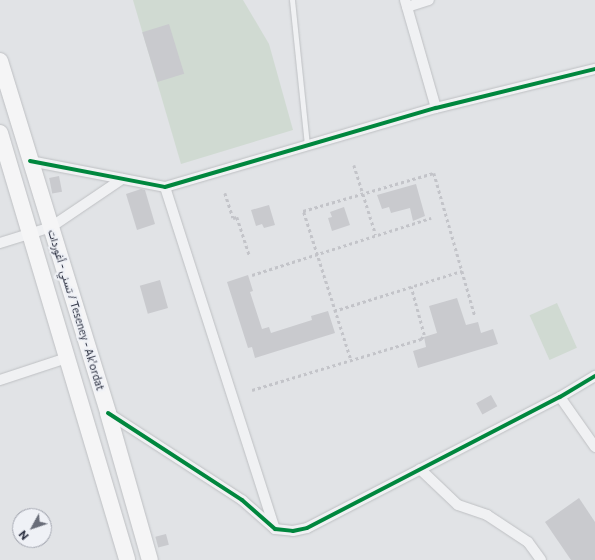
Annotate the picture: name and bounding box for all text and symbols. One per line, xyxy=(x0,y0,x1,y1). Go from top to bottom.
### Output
street label: تسني - أغوردات / Teseney - Ak'ordat xyxy=(45,228,107,392)
north arrow xyxy=(12,508,52,548)
text: N xyxy=(16,528,31,543)

